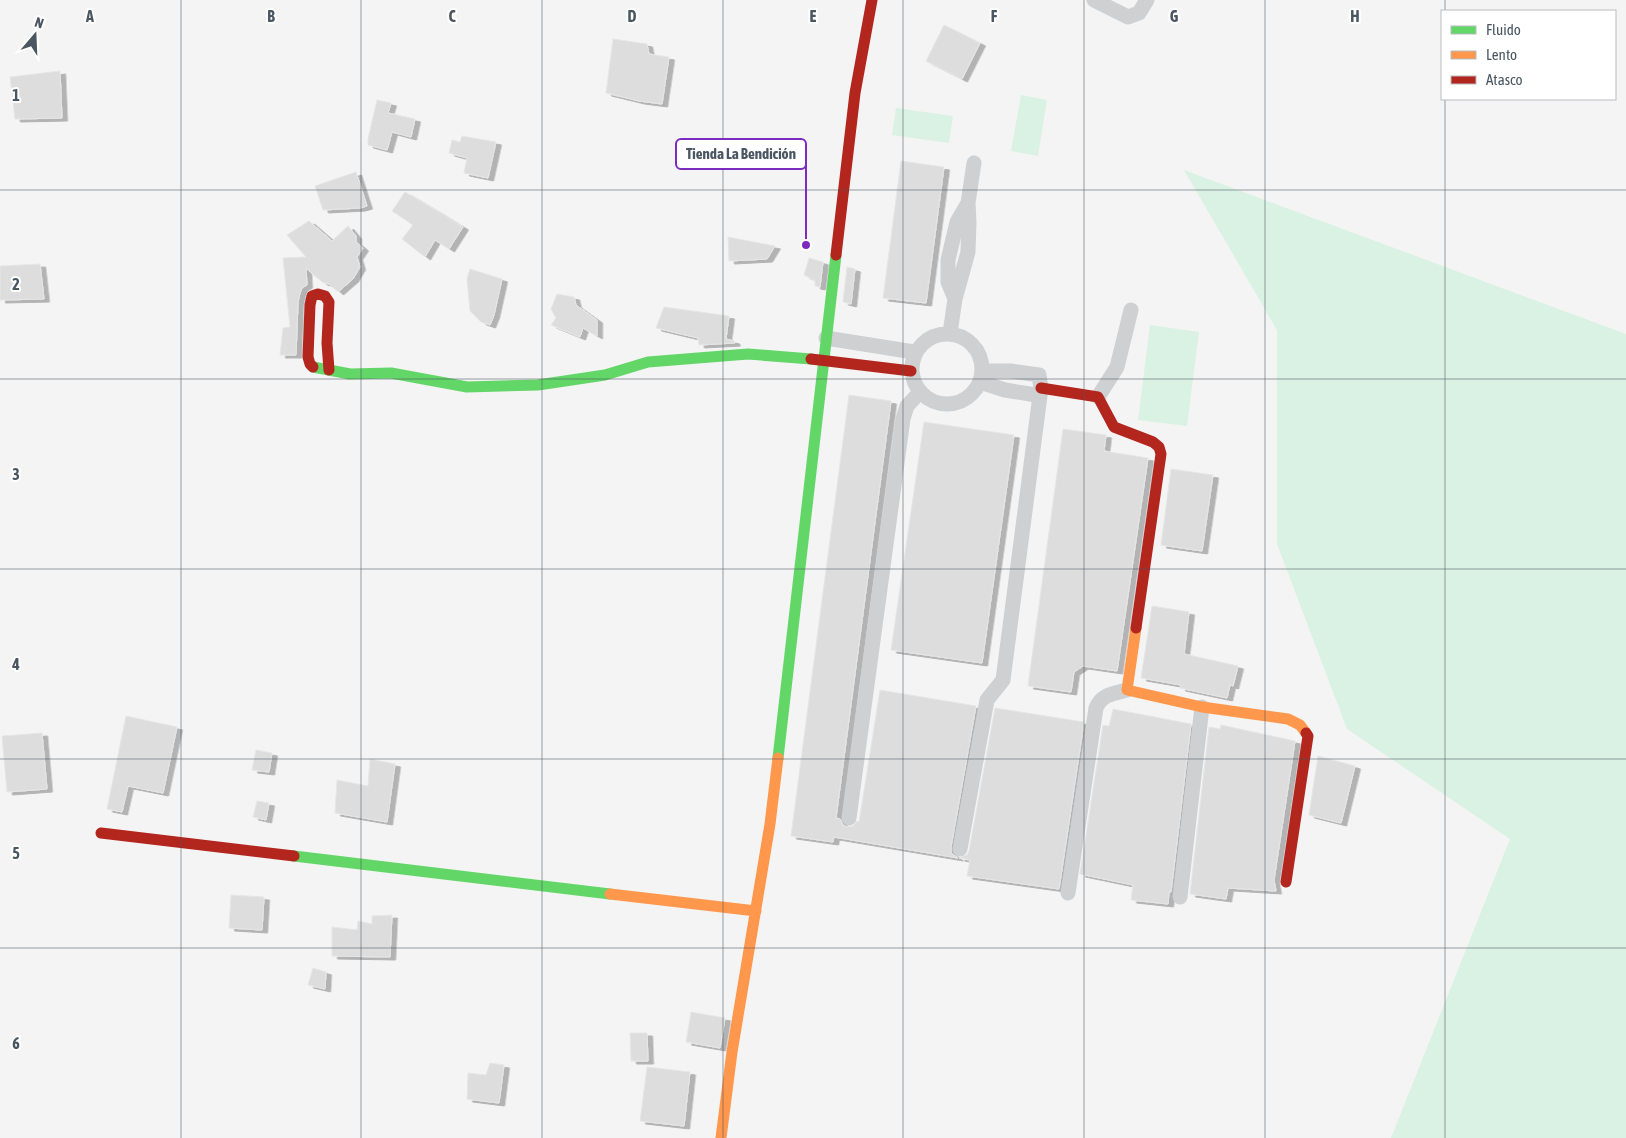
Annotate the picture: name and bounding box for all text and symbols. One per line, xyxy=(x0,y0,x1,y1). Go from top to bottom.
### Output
text: A xyxy=(85,7,94,25)
text: B xyxy=(267,7,275,25)
text: C xyxy=(448,7,456,25)
text: D xyxy=(628,7,637,25)
text: E xyxy=(810,7,817,25)
text: F xyxy=(991,7,998,25)
text: G xyxy=(1170,7,1179,25)
text: H xyxy=(1350,7,1360,25)
north arrow xyxy=(10,10,60,60)
legend xyxy=(1441,10,1616,100)
text: N xyxy=(33,14,46,32)
text: Fluido xyxy=(1486,21,1521,38)
text: Lento xyxy=(1486,46,1517,63)
text: Atasco xyxy=(1486,71,1523,88)
text: 1 xyxy=(12,86,20,104)
callout: Tienda La Bendición xyxy=(676,139,806,169)
text: Tienda La Bendición xyxy=(686,145,796,162)
text: 2 xyxy=(12,275,20,293)
text: 3 xyxy=(12,465,20,483)
text: 4 xyxy=(11,655,20,673)
text: 5 xyxy=(12,844,20,862)
text: 6 xyxy=(12,1034,20,1052)

